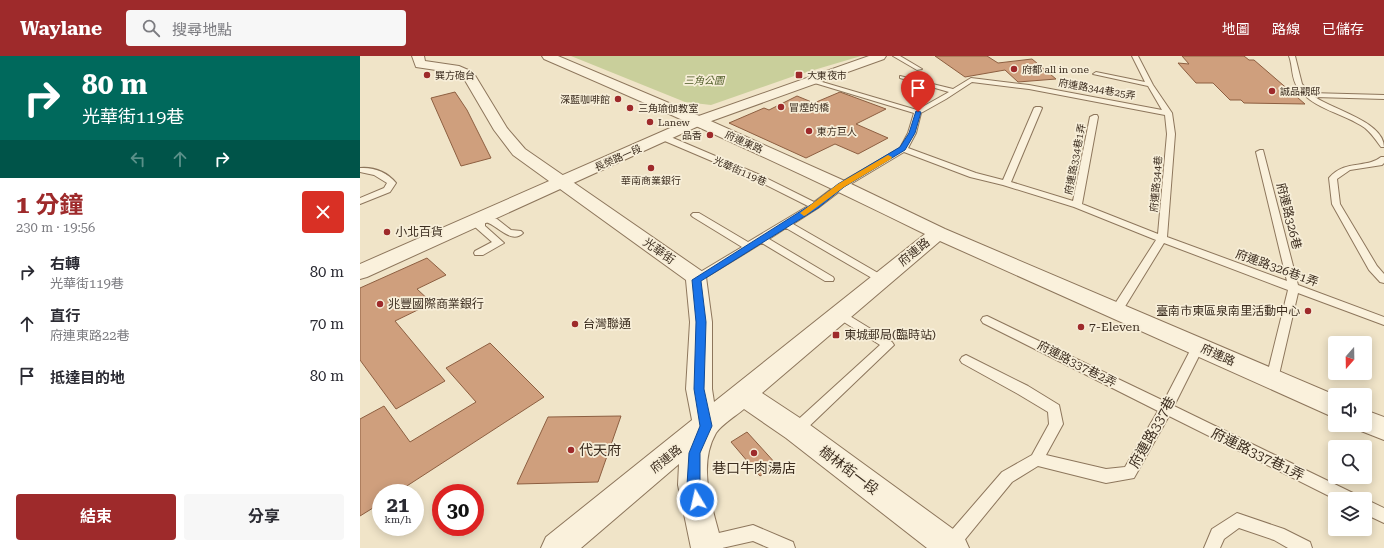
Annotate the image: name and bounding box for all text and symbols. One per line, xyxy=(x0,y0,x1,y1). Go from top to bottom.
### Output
search box xyxy=(126,10,406,46)
text: Waylane xyxy=(20,17,102,40)
icon: search xyxy=(140,17,162,39)
text: 搜尋地點 xyxy=(172,21,232,39)
text: 地圖 xyxy=(1222,21,1250,37)
text: 路線 xyxy=(1272,21,1300,37)
text: 已儲存 xyxy=(1322,21,1364,37)
marker: 府都 all in one xyxy=(1009,64,1019,74)
place label: 府都 all in one xyxy=(1022,64,1089,75)
text: 80 m xyxy=(82,68,147,101)
marker: 巽方砲台 xyxy=(422,70,432,80)
place label: 巽方砲台 xyxy=(435,70,475,81)
marker: 大東夜市 xyxy=(794,70,804,80)
place label: 大東夜市 xyxy=(807,70,847,81)
pin xyxy=(901,71,935,112)
icon: right xyxy=(16,72,68,124)
park label: 三角公園 xyxy=(684,75,726,86)
icon: arrive xyxy=(907,77,929,99)
street label: 府連路344巷25弄 xyxy=(1058,77,1136,101)
marker: 誠品觀邸 xyxy=(1267,86,1277,96)
place label: 誠品觀邸 xyxy=(1280,86,1320,97)
place label: 深藍咖啡館 xyxy=(560,94,610,105)
marker: 深藍咖啡館 xyxy=(613,94,623,104)
marker: 冒煙的橋 xyxy=(776,102,786,112)
place label: 冒煙的橋 xyxy=(789,102,829,113)
marker: 三角瑜伽教室 xyxy=(625,103,635,113)
place label: 三角瑜伽教室 xyxy=(638,103,698,114)
text: 光華街119巷 xyxy=(82,106,184,127)
marker: Lanew xyxy=(645,117,655,127)
place label: Lanew xyxy=(658,117,691,128)
street label: 府連路334巷1弄 xyxy=(1063,122,1087,196)
marker: 東方巨人 xyxy=(804,126,814,136)
place label: 東方巨人 xyxy=(817,126,857,137)
street label: 府連東路 xyxy=(723,129,765,155)
place label: 品香 xyxy=(682,130,702,141)
marker: 品香 xyxy=(705,130,715,140)
street label: 長榮路一段 xyxy=(593,143,643,173)
icon: left xyxy=(127,148,149,170)
icon: ahead xyxy=(169,148,191,170)
icon: right xyxy=(211,148,233,170)
street label: 光華街119巷 xyxy=(712,154,768,188)
street label: 府連路344巷 xyxy=(1148,155,1164,213)
marker: 華南商業銀行 xyxy=(646,163,656,173)
place label: 華南商業銀行 xyxy=(621,175,681,186)
street label: 府連路326巷 xyxy=(1274,181,1304,251)
text: 1 分鐘 xyxy=(16,191,84,219)
button: close xyxy=(302,191,344,233)
text: 230 m · 19:56 xyxy=(16,220,95,235)
place label: 小北百貨 xyxy=(395,225,443,239)
marker: 小北百貨 xyxy=(382,227,392,237)
street label: 光華街 xyxy=(640,235,678,267)
street label: 府連路 xyxy=(896,235,932,269)
street label: 府連路326巷1弄 xyxy=(1234,247,1320,289)
text: 右轉 xyxy=(50,255,80,273)
icon: right xyxy=(16,261,38,283)
text: 80 m xyxy=(310,263,344,281)
text: 光華街119巷 xyxy=(50,276,124,291)
place label: 兆豐國際商業銀行 xyxy=(388,297,484,311)
marker: 兆豐國際商業銀行 xyxy=(375,299,385,309)
place label: 臺南市東區泉南里活動中心 xyxy=(1156,304,1300,318)
marker: 臺南市東區泉南里活動中心 xyxy=(1303,306,1313,316)
text: 直行 xyxy=(50,307,80,325)
icon: ahead xyxy=(16,313,38,335)
text: 70 m xyxy=(310,315,344,333)
place label: 台灣聯通 xyxy=(583,317,631,331)
marker: 台灣聯通 xyxy=(570,319,580,329)
place label: 7-Eleven xyxy=(1089,320,1140,334)
marker: 7-Eleven xyxy=(1076,322,1086,332)
text: 府連東路22巷 xyxy=(50,328,130,343)
place label: 東城郵局(臨時站) xyxy=(844,328,936,342)
marker: 東城郵局(臨時站) xyxy=(831,330,841,340)
north arrow xyxy=(1328,336,1372,380)
map controls xyxy=(1328,336,1372,536)
street label: 府連路337巷2弄 xyxy=(1035,338,1119,390)
street label: 府連路 xyxy=(1199,341,1237,369)
icon: arrive xyxy=(16,365,38,387)
text: 80 m xyxy=(310,367,344,385)
text: 抵達目的地 xyxy=(50,369,125,387)
button: sound xyxy=(1328,388,1372,432)
street label: 府連路337巷 xyxy=(1126,393,1178,471)
street label: 府連路337巷1弄 xyxy=(1209,425,1307,483)
button: search xyxy=(1328,440,1372,484)
place label: 代天府 xyxy=(579,442,621,458)
street label: 府連路 xyxy=(648,442,684,476)
street label: 樹林街一段 xyxy=(816,443,882,497)
marker: 代天府 xyxy=(566,445,576,455)
marker: 巷口牛肉湯店 xyxy=(749,448,759,458)
place label: 巷口牛肉湯店 xyxy=(712,460,796,476)
position arrow xyxy=(676,479,718,521)
speed limit sign: 30 xyxy=(432,484,484,536)
button: layers xyxy=(1328,492,1372,536)
text: 21 xyxy=(387,493,409,517)
button: 結束 xyxy=(16,494,176,540)
button: 分享 xyxy=(184,494,344,540)
text: km/h xyxy=(385,514,411,525)

